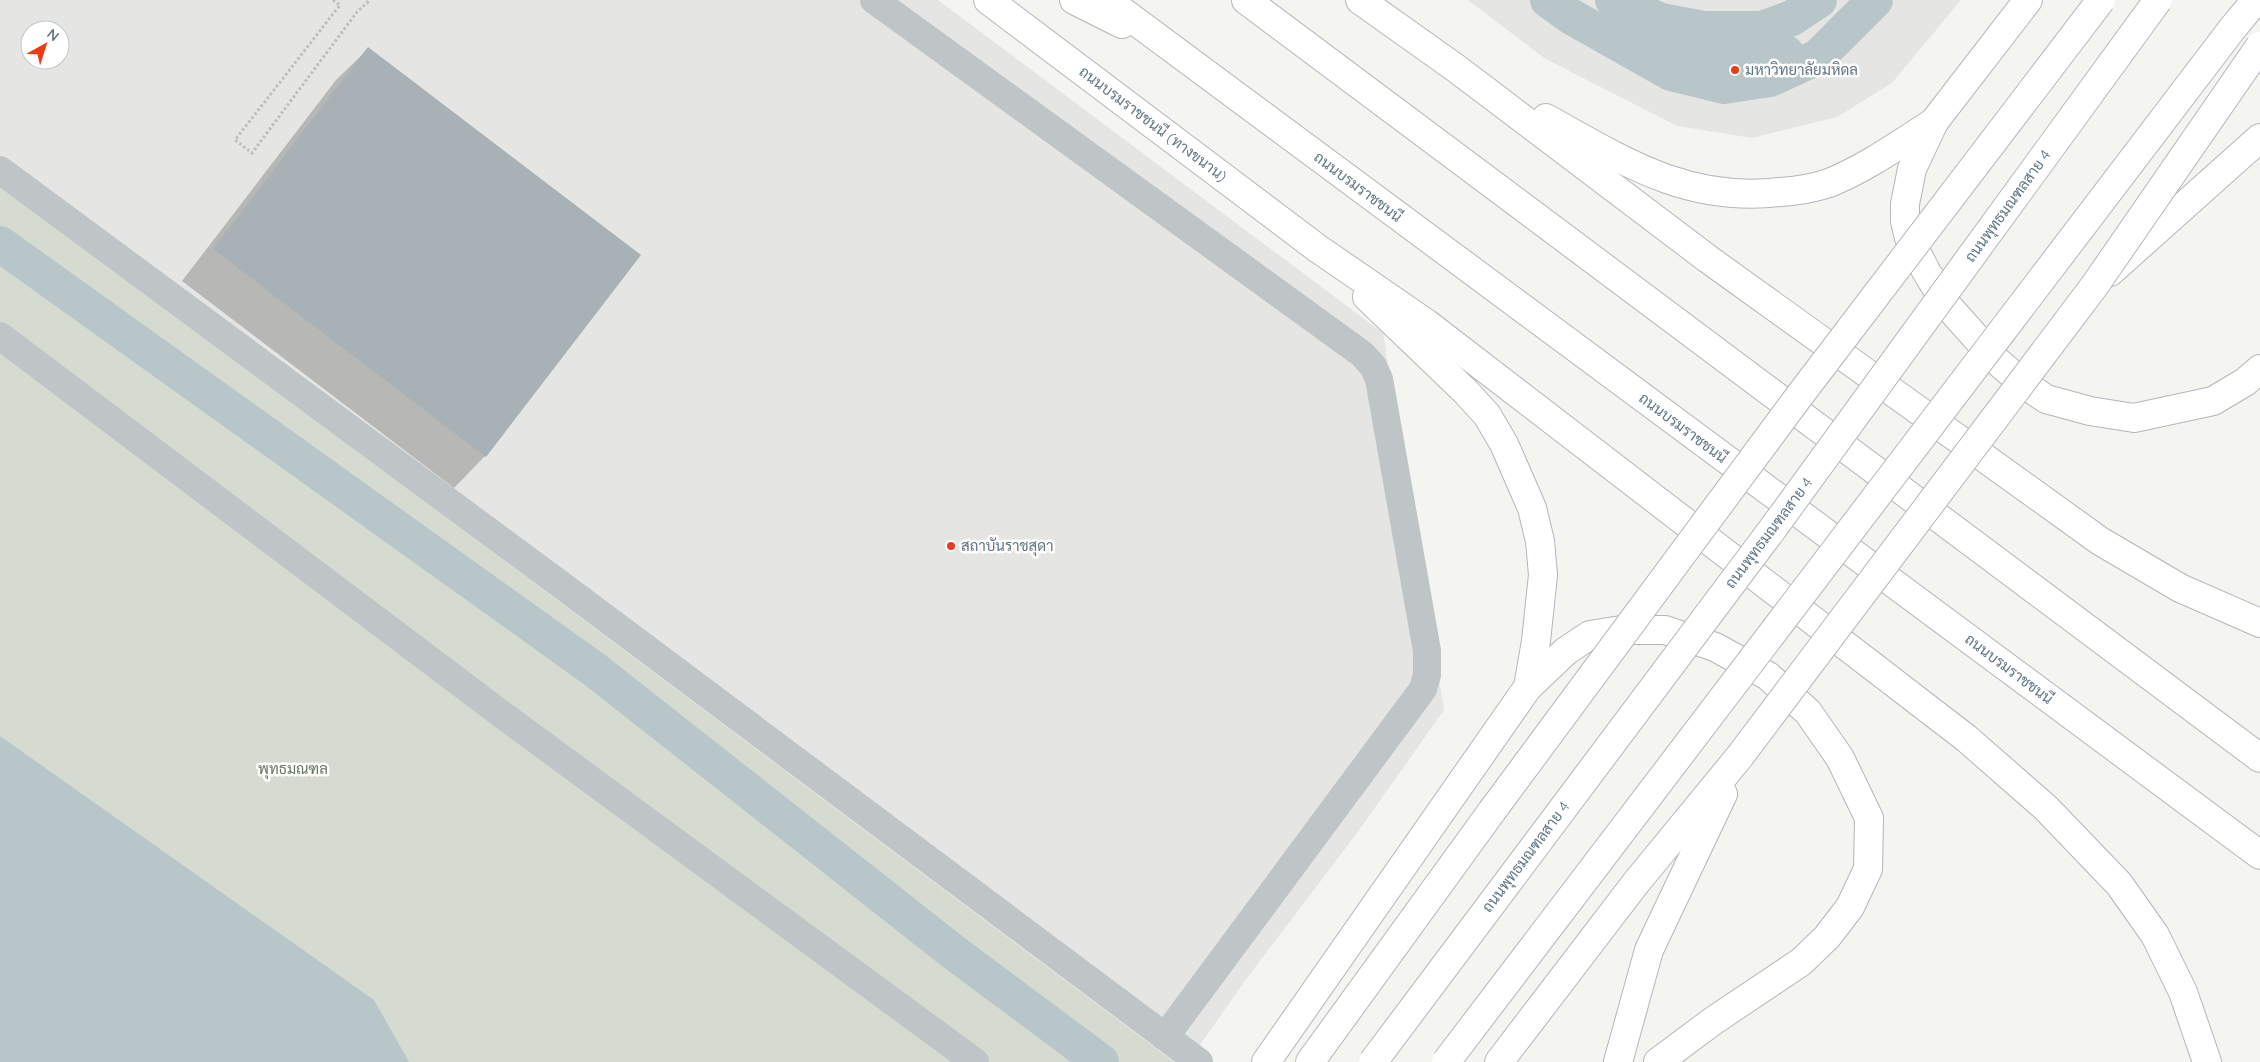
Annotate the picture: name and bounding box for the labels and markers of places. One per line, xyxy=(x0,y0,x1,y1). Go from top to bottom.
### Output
place label: มหาวิทยาลัยมหิดล xyxy=(1745,60,1858,79)
marker: มหาวิทยาลัยมหิดล xyxy=(1729,64,1741,76)
place label: สถาบันราชสุดา xyxy=(961,536,1053,557)
marker: สถาบันราชสุดา xyxy=(945,540,957,552)

